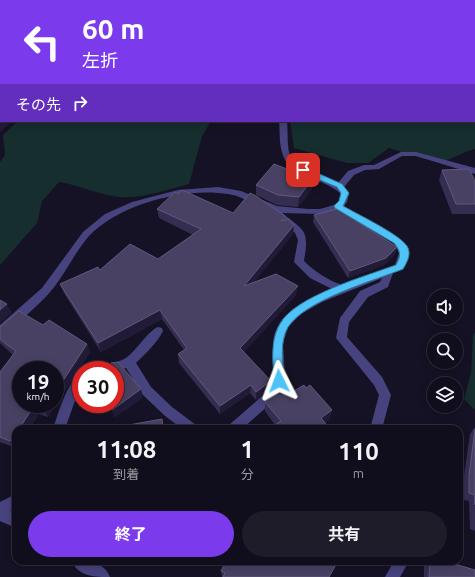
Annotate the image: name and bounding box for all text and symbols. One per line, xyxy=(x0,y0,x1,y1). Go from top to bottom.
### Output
text: 60 m xyxy=(82,13,144,44)
icon: left xyxy=(16,16,68,68)
text: 左折 xyxy=(82,50,118,70)
icon: right xyxy=(69,92,91,114)
text: その先 xyxy=(16,96,61,113)
pin xyxy=(286,153,320,187)
icon: arrive xyxy=(292,159,314,181)
map controls xyxy=(427,289,463,413)
button: sound xyxy=(427,289,463,325)
button: search xyxy=(427,333,463,369)
position arrow xyxy=(258,360,300,402)
speed limit sign: 30 xyxy=(72,361,124,413)
text: 19 xyxy=(27,370,49,393)
button: layers xyxy=(427,377,463,413)
text: km/h xyxy=(26,391,50,402)
text: 11:08 xyxy=(96,436,156,463)
text: 1 xyxy=(240,436,254,463)
text: 110 xyxy=(338,438,379,465)
text: m xyxy=(353,466,364,480)
text: 到着 xyxy=(113,467,139,481)
text: 分 xyxy=(241,467,254,481)
button: 終了 xyxy=(28,511,234,557)
button: 共有 xyxy=(242,511,447,557)

